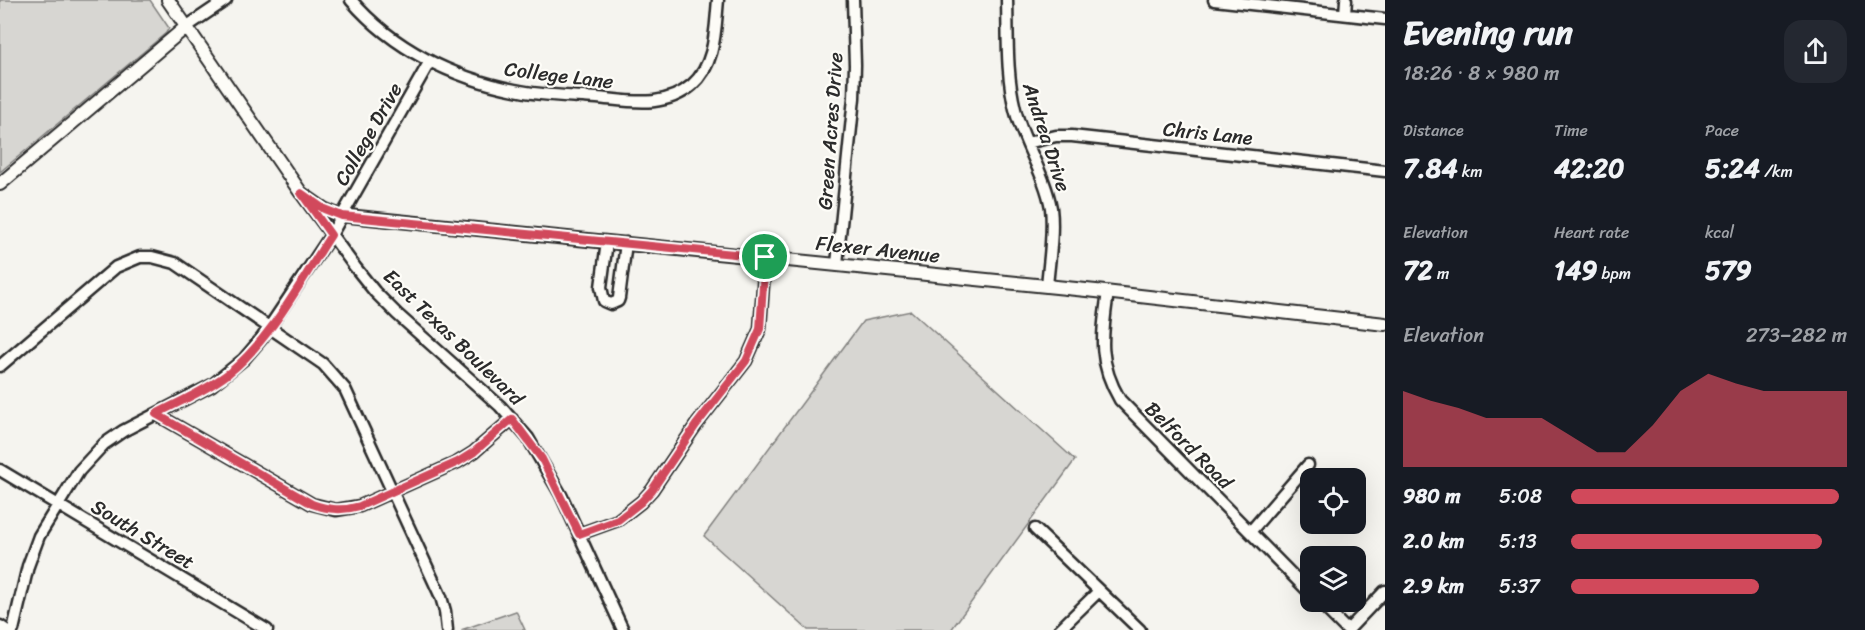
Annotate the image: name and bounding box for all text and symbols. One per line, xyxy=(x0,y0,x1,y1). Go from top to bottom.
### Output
text: Evening run xyxy=(1403,4,1573,62)
button: share xyxy=(1784,20,1847,83)
street label: College Lane xyxy=(502,51,615,100)
street label: Green Acres Drive xyxy=(808,51,853,211)
text: 18:26 · 8 × 980 m xyxy=(1403,56,1559,91)
street label: College Drive xyxy=(325,76,412,193)
street label: Andrea Drive xyxy=(1012,77,1081,196)
street label: Chris Lane xyxy=(1161,111,1255,156)
text: Distance xyxy=(1403,116,1464,145)
text: Time xyxy=(1554,116,1588,145)
text: Pace xyxy=(1705,116,1739,145)
text: 7.84 xyxy=(1403,145,1458,191)
text: 42:20 xyxy=(1554,145,1625,191)
text: 5:24 xyxy=(1705,145,1760,191)
text: km xyxy=(1458,157,1483,186)
text: /km xyxy=(1760,157,1793,186)
text: Elevation xyxy=(1403,218,1468,247)
text: Heart rate xyxy=(1554,218,1629,247)
text: kcal xyxy=(1705,218,1734,247)
street label: Flexer Avenue xyxy=(814,226,942,273)
pin xyxy=(739,231,790,282)
icon: arrive xyxy=(748,240,781,273)
text: 72 xyxy=(1403,247,1433,293)
text: 149 xyxy=(1554,247,1597,293)
text: 579 xyxy=(1705,247,1752,293)
text: m xyxy=(1433,259,1449,288)
text: bpm xyxy=(1597,259,1631,288)
street label: East Texas Boulevard xyxy=(375,260,534,415)
text: Elevation xyxy=(1403,318,1484,353)
text: 273–282 m xyxy=(1746,318,1847,353)
street label: Belford Road xyxy=(1136,393,1242,499)
map controls xyxy=(1300,468,1366,612)
button: locate xyxy=(1300,468,1366,534)
text: 980 m xyxy=(1403,479,1461,514)
text: 5:08 xyxy=(1499,479,1542,514)
street label: South Street xyxy=(84,490,202,579)
text: 2.0 km xyxy=(1403,524,1464,559)
text: 5:13 xyxy=(1499,524,1537,559)
button: layers xyxy=(1300,546,1366,612)
text: 2.9 km xyxy=(1403,569,1464,604)
text: 5:37 xyxy=(1499,569,1540,604)

